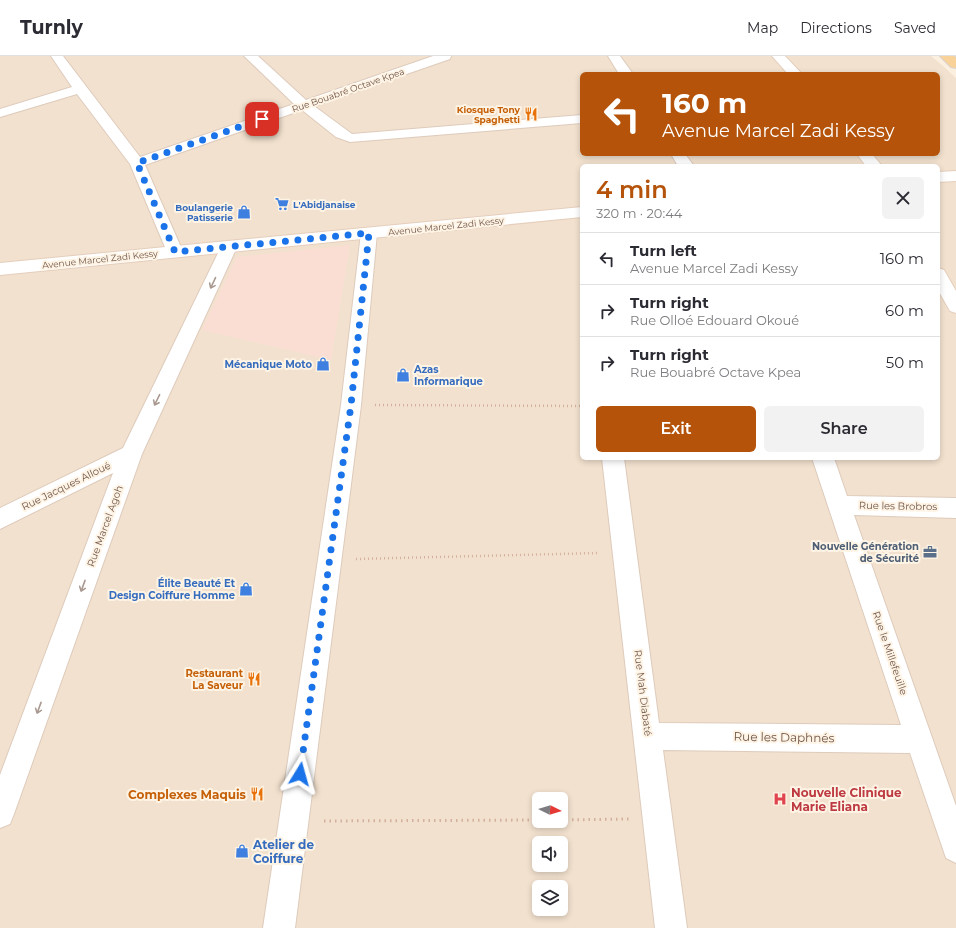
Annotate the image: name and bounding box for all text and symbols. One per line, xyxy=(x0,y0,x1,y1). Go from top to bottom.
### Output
text: Turnly xyxy=(20,16,83,39)
text: Map xyxy=(747,19,778,37)
text: Directions xyxy=(800,19,872,37)
text: Saved xyxy=(894,19,936,37)
street label: Rue Bouabré Octave Kpea xyxy=(290,66,406,114)
text: 160 m xyxy=(662,86,747,120)
icon: left xyxy=(596,88,648,140)
pin xyxy=(245,102,279,136)
place label: Kiosque Tony Spaghetti xyxy=(457,104,521,125)
restaurant icon: Kiosque Tony Spaghetti xyxy=(523,106,539,122)
icon: arrive xyxy=(251,108,273,130)
text: Avenue Marcel Zadi Kessy xyxy=(662,120,895,142)
text: 4 min xyxy=(596,175,668,204)
button: close xyxy=(882,177,924,219)
supermarket icon: L'Abidjanaise xyxy=(274,196,290,212)
place label: L'Abidjanaise xyxy=(293,199,356,210)
place label: Boulangerie Patisserie xyxy=(175,202,233,223)
shop icon: Boulangerie Patisserie xyxy=(236,204,252,220)
text: 320 m · 20:44 xyxy=(596,205,682,221)
street label: Avenue Marcel Zadi Kessy xyxy=(388,214,505,238)
text: Turn left xyxy=(630,241,697,260)
street label: Avenue Marcel Zadi Kessy xyxy=(42,247,159,271)
icon: left xyxy=(596,248,618,270)
text: 160 m xyxy=(880,249,924,268)
text: Avenue Marcel Zadi Kessy xyxy=(630,260,798,276)
one-way arrow xyxy=(209,276,216,288)
text: Turn right xyxy=(630,293,709,312)
icon: right xyxy=(596,300,618,322)
text: 60 m xyxy=(885,301,924,320)
text: Rue Olloé Edouard Okoué xyxy=(630,312,799,328)
text: Turn right xyxy=(630,345,709,364)
icon: right xyxy=(596,352,618,374)
text: 50 m xyxy=(886,353,924,372)
shop icon: Mécanique Moto xyxy=(315,356,331,372)
place label: Mécanique Moto xyxy=(224,358,312,371)
place label: Azas Informarique xyxy=(413,363,483,388)
text: Rue Bouabré Octave Kpea xyxy=(630,364,801,380)
shop icon: Azas Informarique xyxy=(395,367,411,383)
one-way arrow xyxy=(153,394,160,406)
button: Exit xyxy=(596,406,756,452)
button: Share xyxy=(764,406,924,452)
street label: Rue Jacques Alloué xyxy=(19,459,113,513)
street label: Rue Marcel Agoh xyxy=(84,483,126,569)
street label: Rue les Brobros xyxy=(859,499,937,513)
place label: Nouvelle Génération de Sécurité xyxy=(812,540,919,565)
office icon: Nouvelle Génération de Sécurité xyxy=(922,544,938,560)
place label: Élite Beauté Et Design Coiffure Homme xyxy=(109,577,236,602)
one-way arrow xyxy=(79,579,87,591)
shop icon: Élite Beauté Et Design Coiffure Homme xyxy=(238,581,254,597)
street label: Rue le Millefeuille xyxy=(870,609,910,697)
street label: Rue Mah Diabaté xyxy=(631,649,655,737)
place label: Restaurant La Saveur xyxy=(185,667,244,692)
restaurant icon: Restaurant La Saveur xyxy=(246,671,262,687)
one-way arrow xyxy=(34,701,42,713)
street label: Rue les Daphnés xyxy=(733,729,835,745)
position arrow xyxy=(279,753,321,795)
place label: Nouvelle Clinique Marie Eliana xyxy=(791,785,902,814)
restaurant icon: Complexes Maquis xyxy=(249,786,265,802)
place label: Complexes Maquis xyxy=(128,787,247,802)
hospital icon: Nouvelle Clinique Marie Eliana xyxy=(772,791,788,807)
north arrow xyxy=(532,792,568,828)
map controls xyxy=(532,792,568,916)
button: sound xyxy=(532,836,568,872)
place label: Atelier de Coiffure xyxy=(252,837,314,866)
shop icon: Atelier de Coiffure xyxy=(234,843,250,859)
button: layers xyxy=(532,880,568,916)

